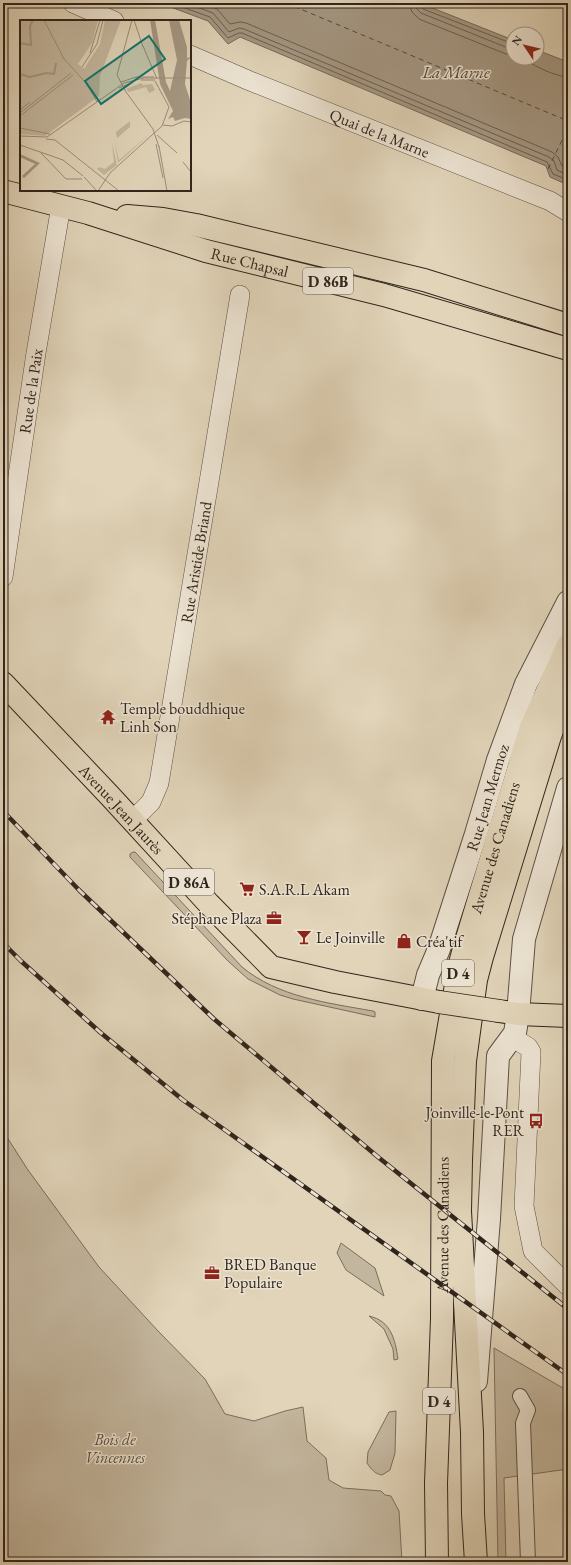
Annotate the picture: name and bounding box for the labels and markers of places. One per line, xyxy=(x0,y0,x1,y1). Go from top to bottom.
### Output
place label: Temple bouddhique Linh Son xyxy=(120,698,245,737)
temple icon: Temple bouddhique Linh Son xyxy=(99,708,117,726)
place label: S.A.R.L Akam xyxy=(259,879,350,900)
supermarket icon: S.A.R.L Akam xyxy=(238,880,256,898)
place label: Stéphane Plaza xyxy=(172,908,263,929)
office icon: Stéphane Plaza xyxy=(265,909,283,927)
place label: Le Joinville xyxy=(316,927,385,948)
bar icon: Le Joinville xyxy=(295,928,313,946)
place label: Créa'tif xyxy=(416,931,464,952)
shop icon: Créa'tif xyxy=(395,932,413,950)
place label: Joinville-le-Pont RER xyxy=(424,1102,525,1141)
bus stop icon: Joinville-le-Pont RER xyxy=(527,1112,545,1130)
place label: BRED Banque Populaire xyxy=(224,1254,316,1293)
office icon: BRED Banque Populaire xyxy=(203,1264,221,1282)

